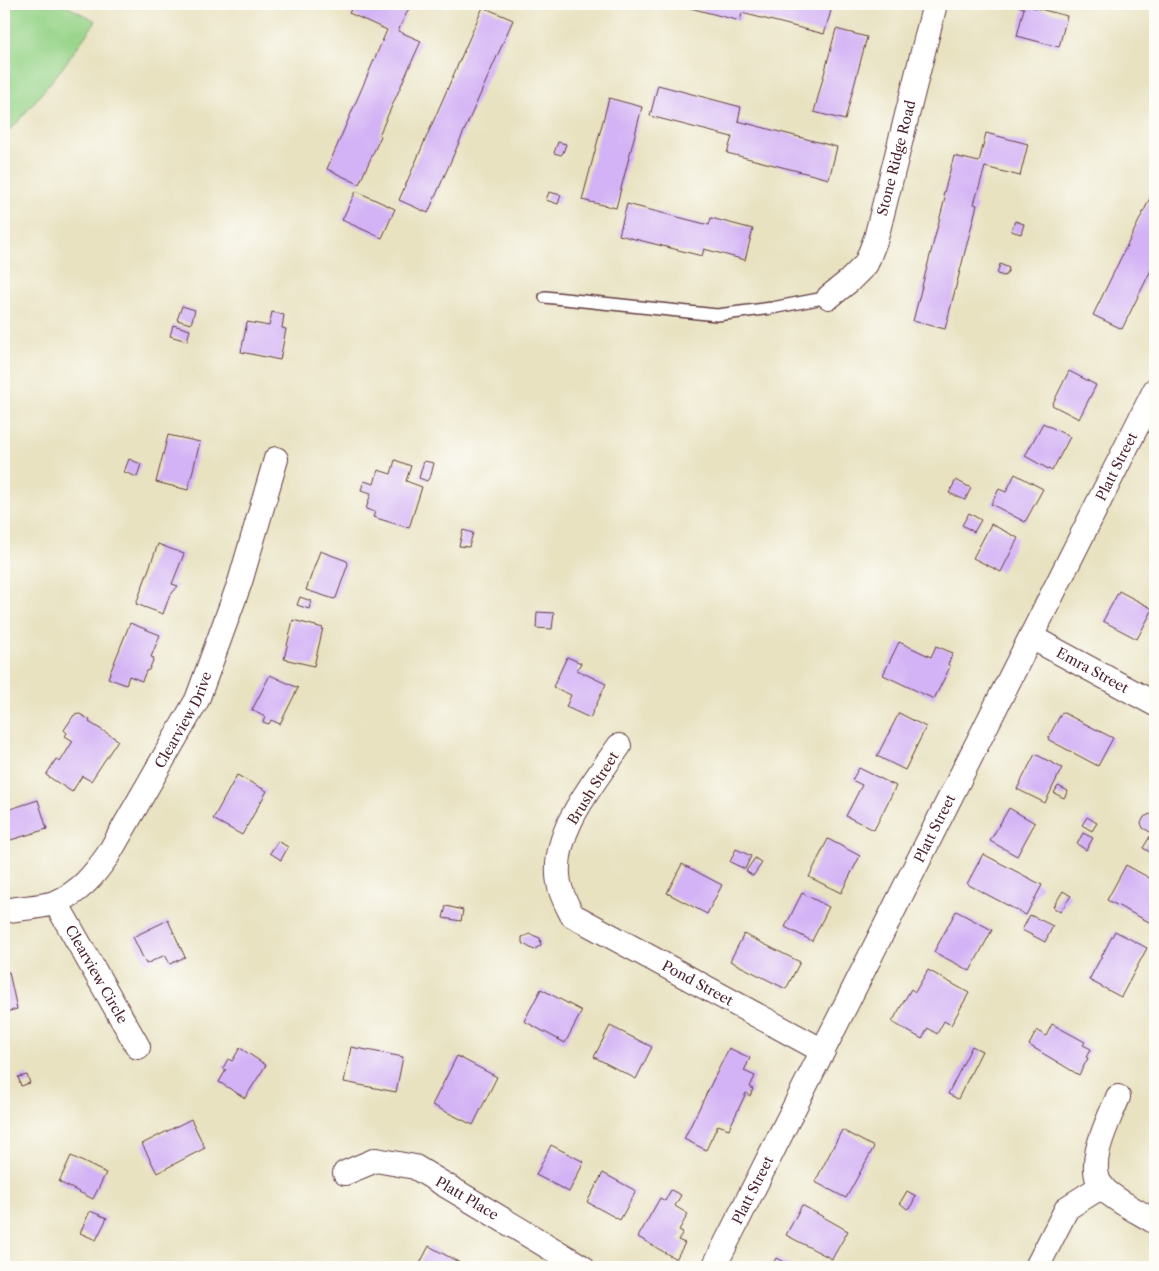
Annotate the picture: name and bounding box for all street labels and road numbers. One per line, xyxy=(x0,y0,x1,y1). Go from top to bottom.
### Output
street label: Stone Ridge Road xyxy=(873,98,920,218)
street label: Platt Street xyxy=(1092,429,1141,504)
street label: Emra Street xyxy=(1053,644,1132,697)
street label: Clearview Drive xyxy=(151,669,216,772)
street label: Brush Street xyxy=(564,748,623,828)
street label: Platt Street xyxy=(910,791,959,866)
street label: Clearview Circle xyxy=(61,922,132,1027)
street label: Pond Street xyxy=(659,956,736,1010)
street label: Platt Street xyxy=(728,1153,777,1227)
street label: Platt Place xyxy=(432,1172,502,1224)

